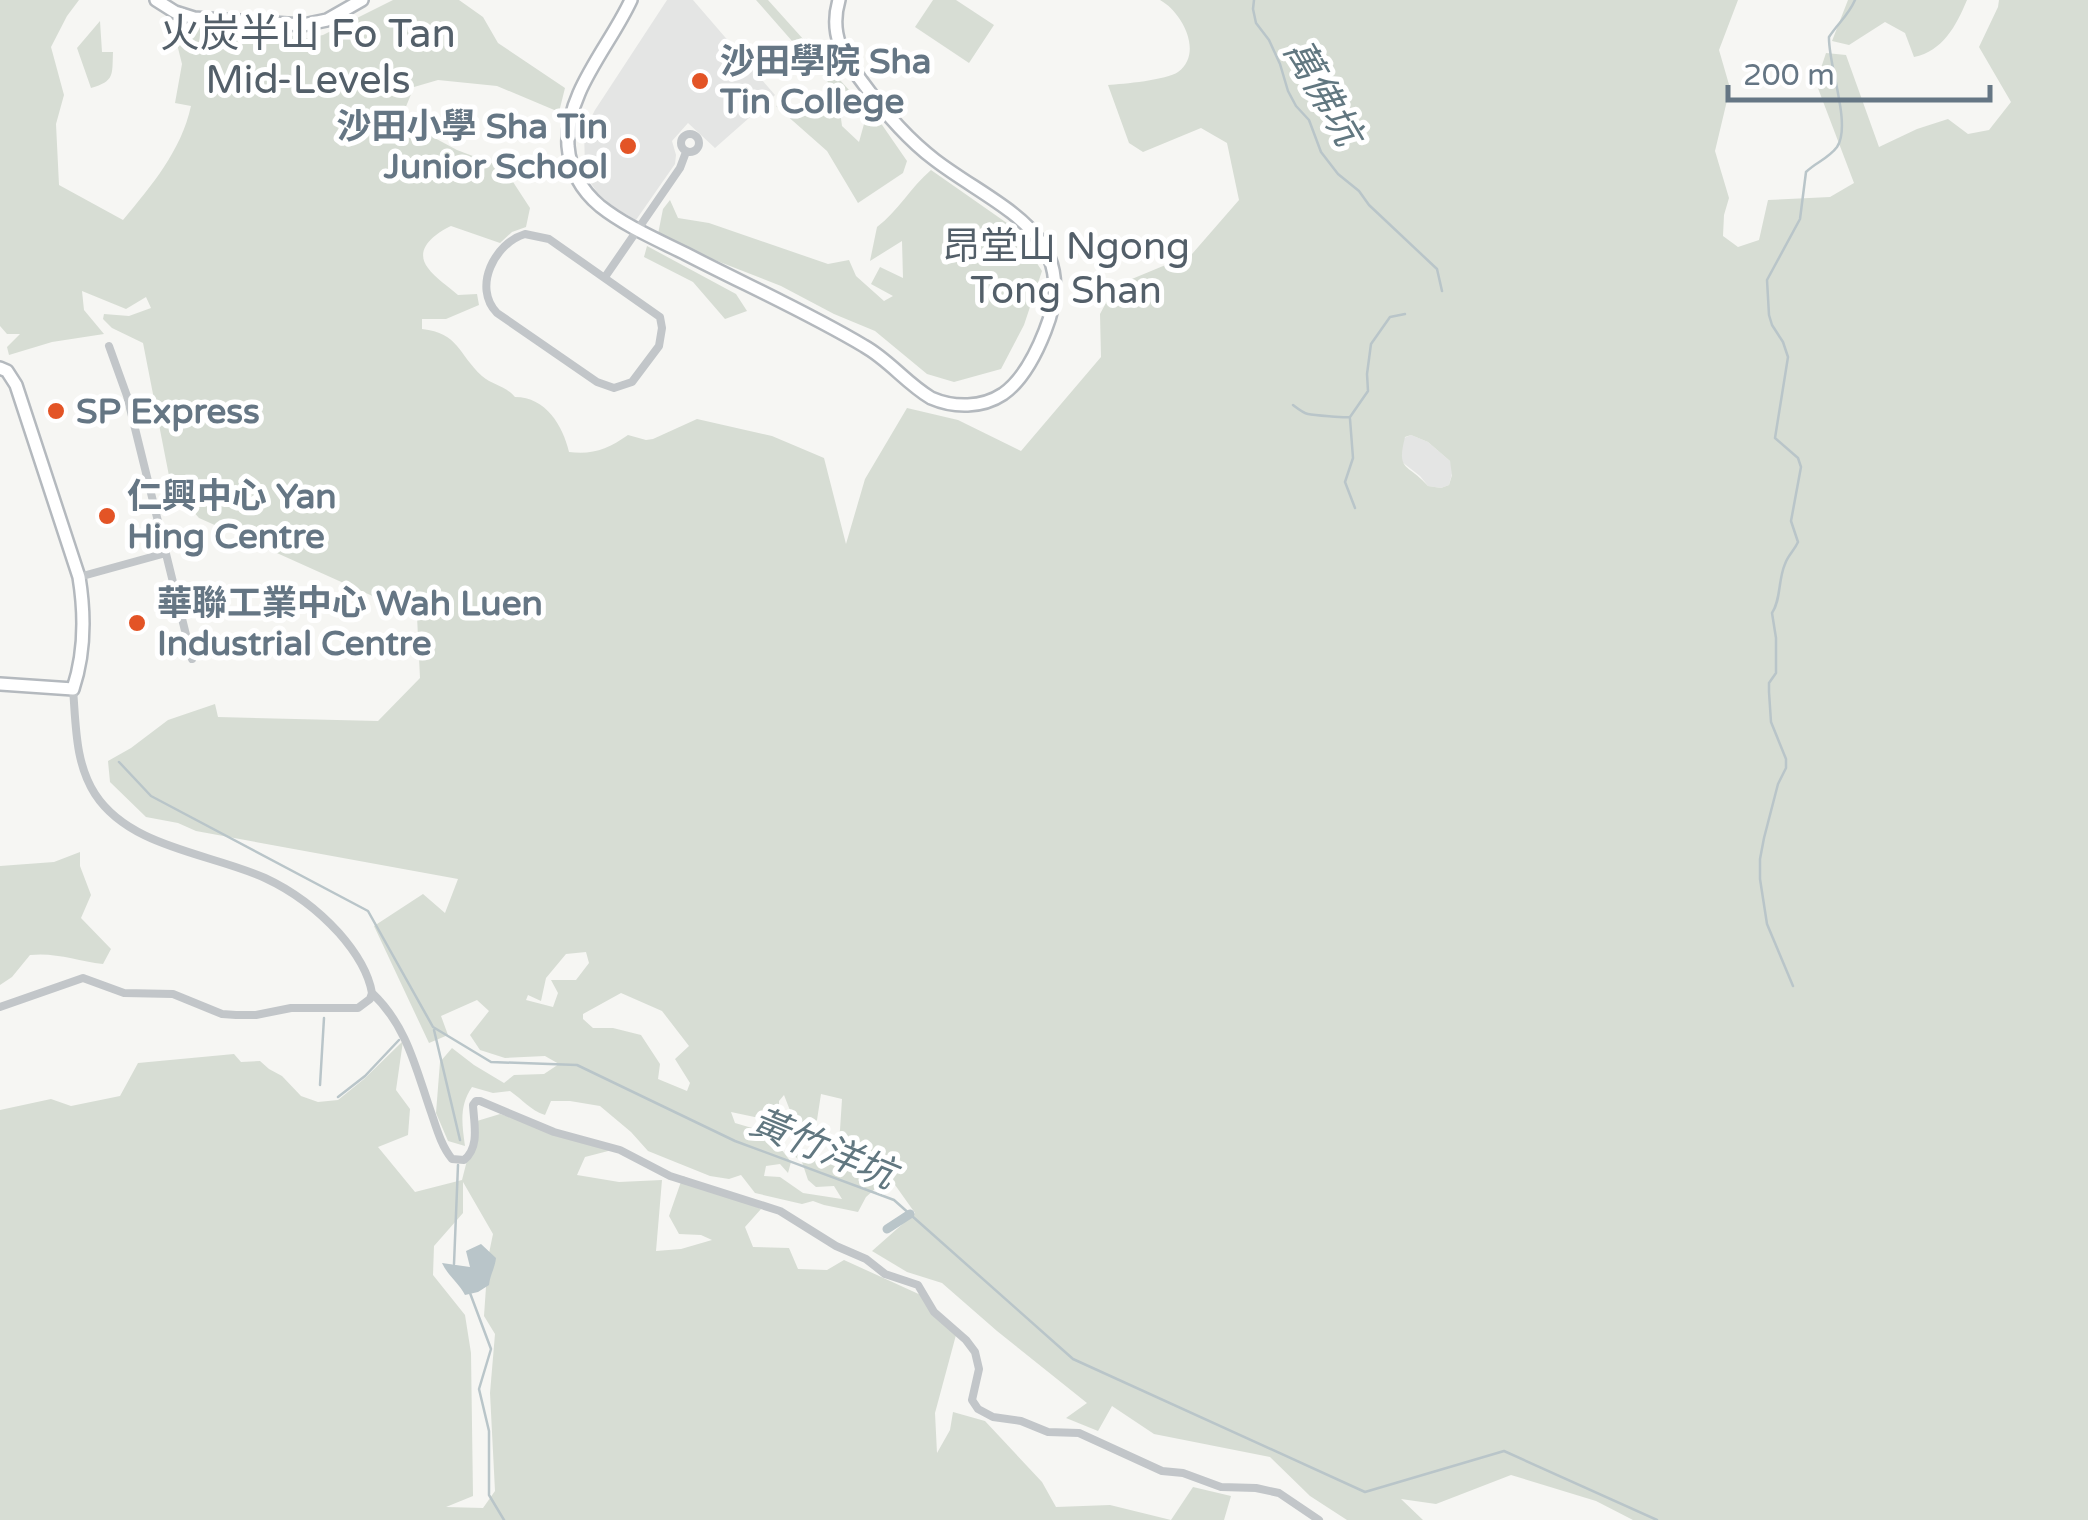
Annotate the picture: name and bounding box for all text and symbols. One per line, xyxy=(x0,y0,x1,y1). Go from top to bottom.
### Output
district label: 火炭半山 Fo Tan Mid-Levels xyxy=(160,10,456,104)
water label: 萬佛坑 xyxy=(1274,32,1373,158)
scale bar xyxy=(1728,40,1990,102)
place label: 沙田學院 Sha Tin College xyxy=(719,41,931,123)
text: 200 m xyxy=(1743,57,1835,94)
marker: 沙田學院 Sha Tin College xyxy=(689,70,711,92)
place label: 沙田小學 Sha Tin Junior School xyxy=(337,106,608,188)
marker: 沙田小學 Sha Tin Junior School xyxy=(617,135,639,157)
district label: 昂堂山 Ngong Tong Shan xyxy=(942,224,1190,314)
place label: SP Express xyxy=(76,391,260,433)
marker: SP Express xyxy=(45,400,67,422)
place label: 仁興中心 Yan Hing Centre xyxy=(127,476,337,558)
marker: 仁興中心 Yan Hing Centre xyxy=(96,505,118,527)
place label: 華聯工業中心 Wah Luen Industrial Centre xyxy=(157,583,543,665)
marker: 華聯工業中心 Wah Luen Industrial Centre xyxy=(126,612,148,634)
water label: 黃竹洋坑 xyxy=(744,1099,906,1201)

